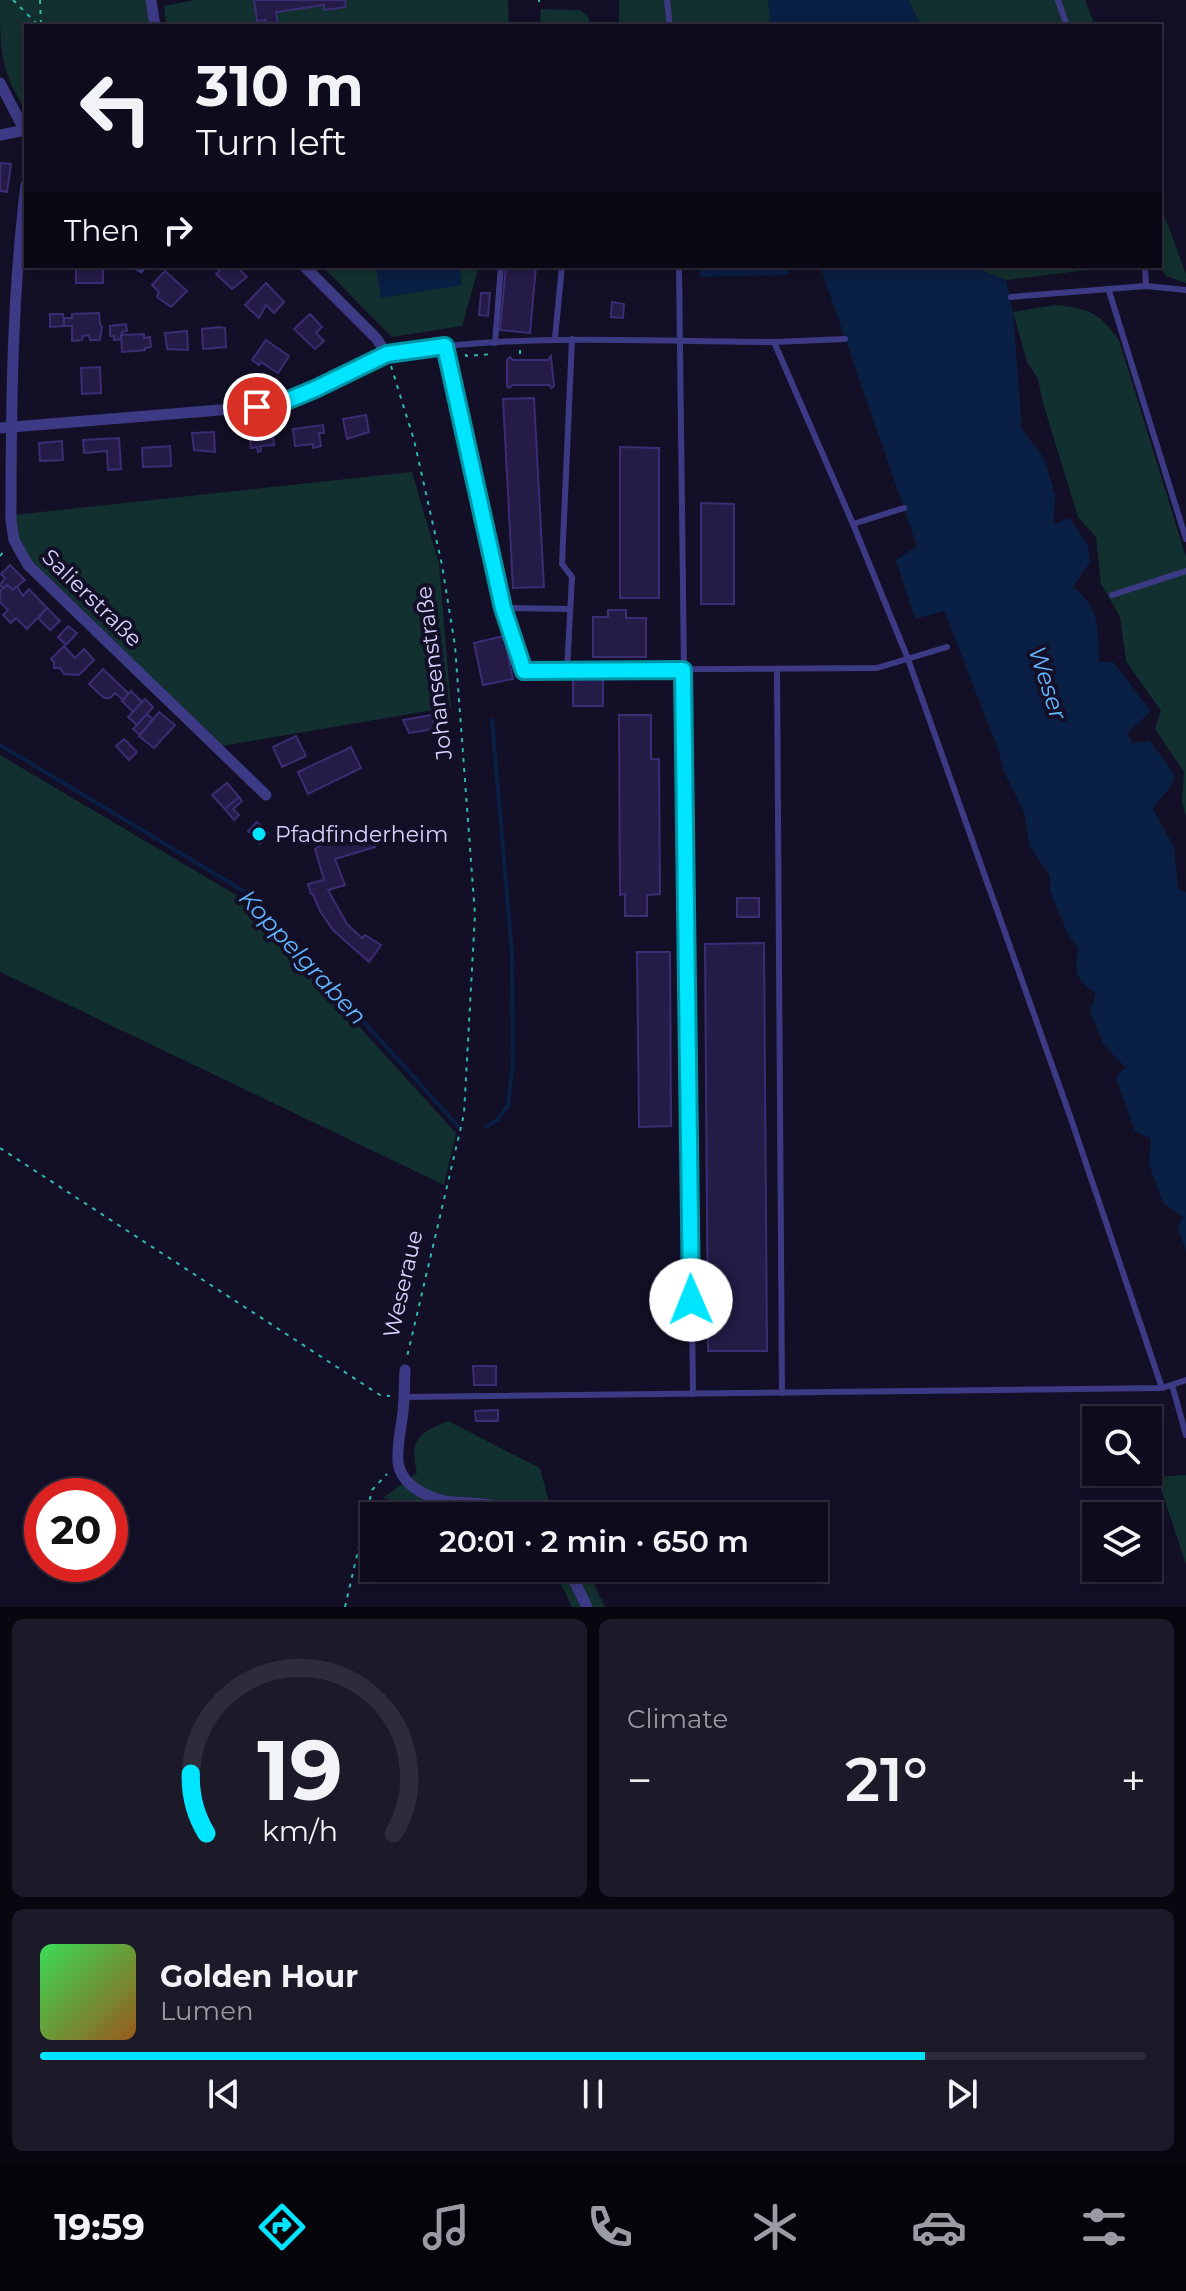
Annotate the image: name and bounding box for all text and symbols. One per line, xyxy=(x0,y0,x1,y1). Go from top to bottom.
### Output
text: 310 m xyxy=(196,52,364,120)
icon: left xyxy=(64,56,168,160)
text: Turn left xyxy=(196,120,347,164)
icon: right xyxy=(156,208,200,252)
text: Then xyxy=(64,212,140,249)
pin xyxy=(223,373,291,441)
icon: arrive xyxy=(235,385,279,429)
street label: Salierstraße xyxy=(36,543,148,653)
street label: Johansenstraße xyxy=(410,585,458,762)
water label: Weser xyxy=(1023,643,1074,725)
place label: Pfadfinderheim xyxy=(275,821,448,848)
marker: Pfadfinderheim xyxy=(250,825,268,843)
water label: Koppelgraben xyxy=(233,883,373,1031)
street label: Weseraue xyxy=(378,1228,428,1340)
position arrow xyxy=(649,1258,733,1342)
map controls xyxy=(1082,1406,1162,1582)
button: search xyxy=(1082,1406,1162,1486)
speed limit sign: 20 xyxy=(24,1478,128,1582)
button: layers xyxy=(1082,1502,1162,1582)
text: 20:01 · 2 min · 650 m xyxy=(439,1523,749,1560)
text: Climate xyxy=(627,1703,728,1735)
text: 19 xyxy=(257,1719,342,1821)
text: 21° xyxy=(845,1743,928,1816)
text: − xyxy=(627,1753,652,1807)
text: + xyxy=(1121,1753,1146,1807)
text: km/h xyxy=(261,1813,338,1848)
text: Golden Hour xyxy=(160,1958,358,1995)
text: Lumen xyxy=(160,1995,253,2027)
icon: previous xyxy=(202,2072,246,2116)
icon: pause xyxy=(571,2072,615,2116)
icon: next xyxy=(940,2072,984,2116)
icon: directions xyxy=(254,2199,310,2255)
icon: music xyxy=(418,2199,474,2255)
icon: phone xyxy=(582,2199,638,2255)
icon: climate xyxy=(747,2199,803,2255)
icon: car xyxy=(911,2199,967,2255)
icon: filters xyxy=(1076,2199,1132,2255)
text: 19:59 xyxy=(54,2205,145,2249)

